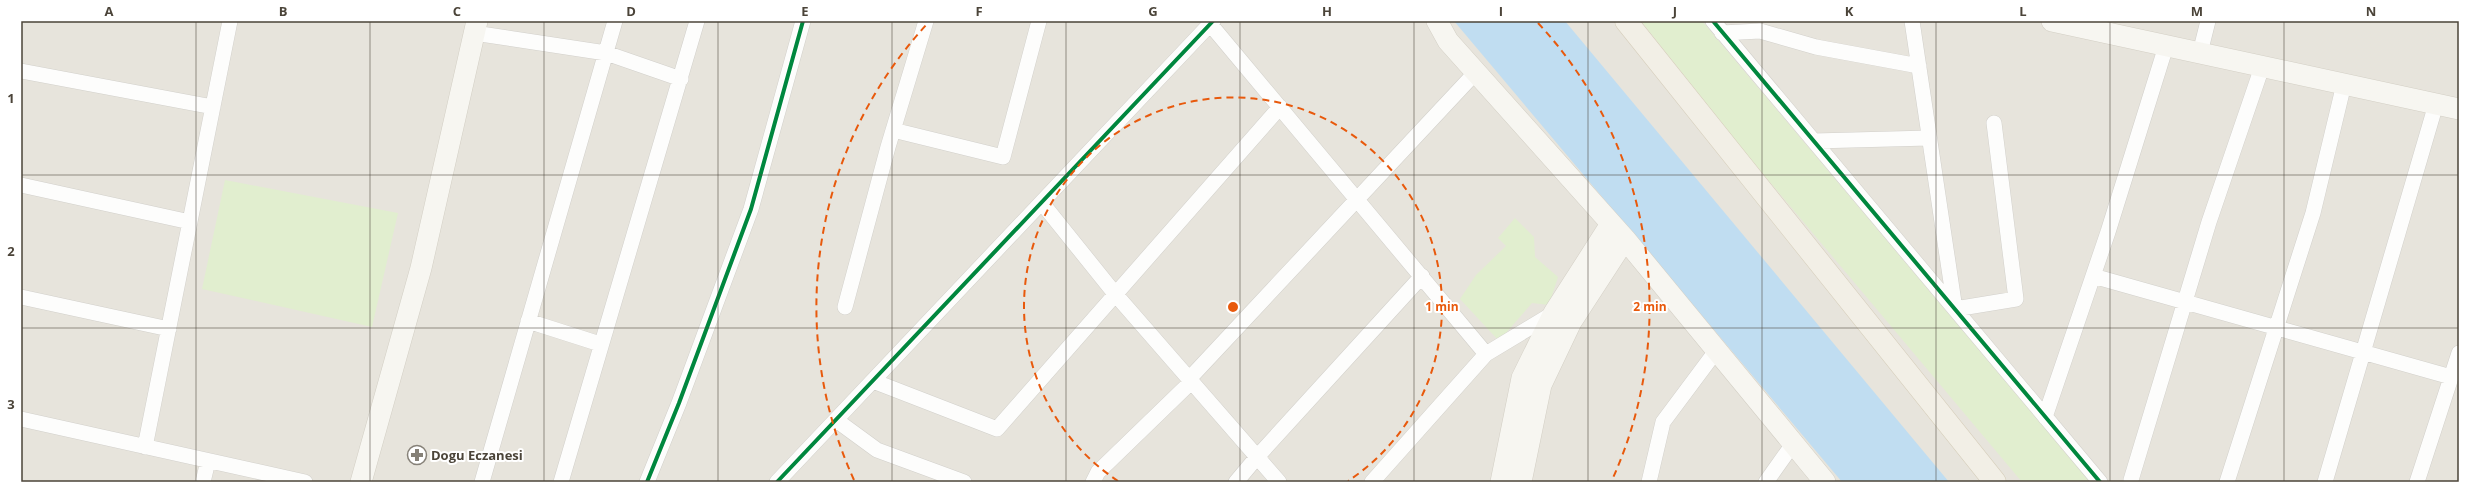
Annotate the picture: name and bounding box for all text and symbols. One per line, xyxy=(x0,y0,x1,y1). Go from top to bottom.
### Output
text: A xyxy=(105,2,114,20)
text: B xyxy=(279,2,288,20)
text: C xyxy=(453,2,461,20)
text: D xyxy=(626,2,636,20)
text: E xyxy=(801,2,809,20)
text: F xyxy=(975,2,983,20)
text: G xyxy=(1148,2,1158,20)
text: H xyxy=(1322,2,1332,20)
text: I xyxy=(1499,2,1503,20)
text: J xyxy=(1672,2,1677,20)
text: K xyxy=(1845,2,1854,20)
text: L xyxy=(2019,2,2027,20)
text: M xyxy=(2191,2,2203,20)
text: N xyxy=(2366,2,2376,20)
text: 1 xyxy=(7,89,15,107)
text: 2 xyxy=(7,242,15,260)
text: 1 min xyxy=(1425,298,1459,315)
text: 2 min xyxy=(1633,298,1667,315)
centre of rings xyxy=(1226,300,1240,314)
text: 3 xyxy=(7,395,15,413)
pharmacy icon: Dogu Eczanesi xyxy=(406,444,428,466)
place label: Dogu Eczanesi xyxy=(431,446,523,464)

